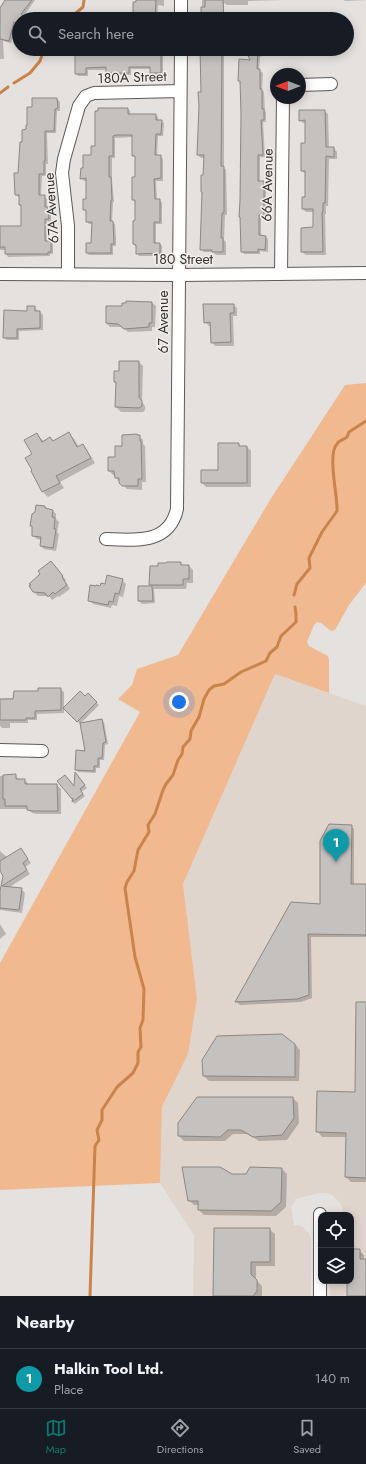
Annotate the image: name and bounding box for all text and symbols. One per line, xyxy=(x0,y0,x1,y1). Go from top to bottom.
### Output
search box xyxy=(12,12,354,56)
icon: search xyxy=(26,23,48,45)
text: Search here xyxy=(58,23,134,45)
street label: 180A Street xyxy=(97,66,168,88)
north arrow xyxy=(270,68,306,104)
street label: 66A Avenue xyxy=(256,148,278,222)
street label: 67A Avenue xyxy=(39,172,63,244)
street label: 180 Street xyxy=(153,249,214,269)
street label: 67 Avenue xyxy=(153,290,173,354)
your location xyxy=(169,692,189,712)
pin: 1 xyxy=(323,829,349,862)
map controls xyxy=(318,1212,354,1284)
button: locate xyxy=(318,1212,354,1248)
button: layers xyxy=(318,1248,354,1284)
text: Nearby xyxy=(16,1310,74,1334)
text: Halkin Tool Ltd. xyxy=(54,1358,164,1380)
text: 1 xyxy=(26,1369,32,1388)
text: 140 m xyxy=(315,1369,350,1388)
text: Place xyxy=(54,1380,83,1399)
tab: Map xyxy=(45,1417,67,1457)
tab: Directions xyxy=(157,1417,203,1457)
tab: Saved xyxy=(293,1417,321,1457)

